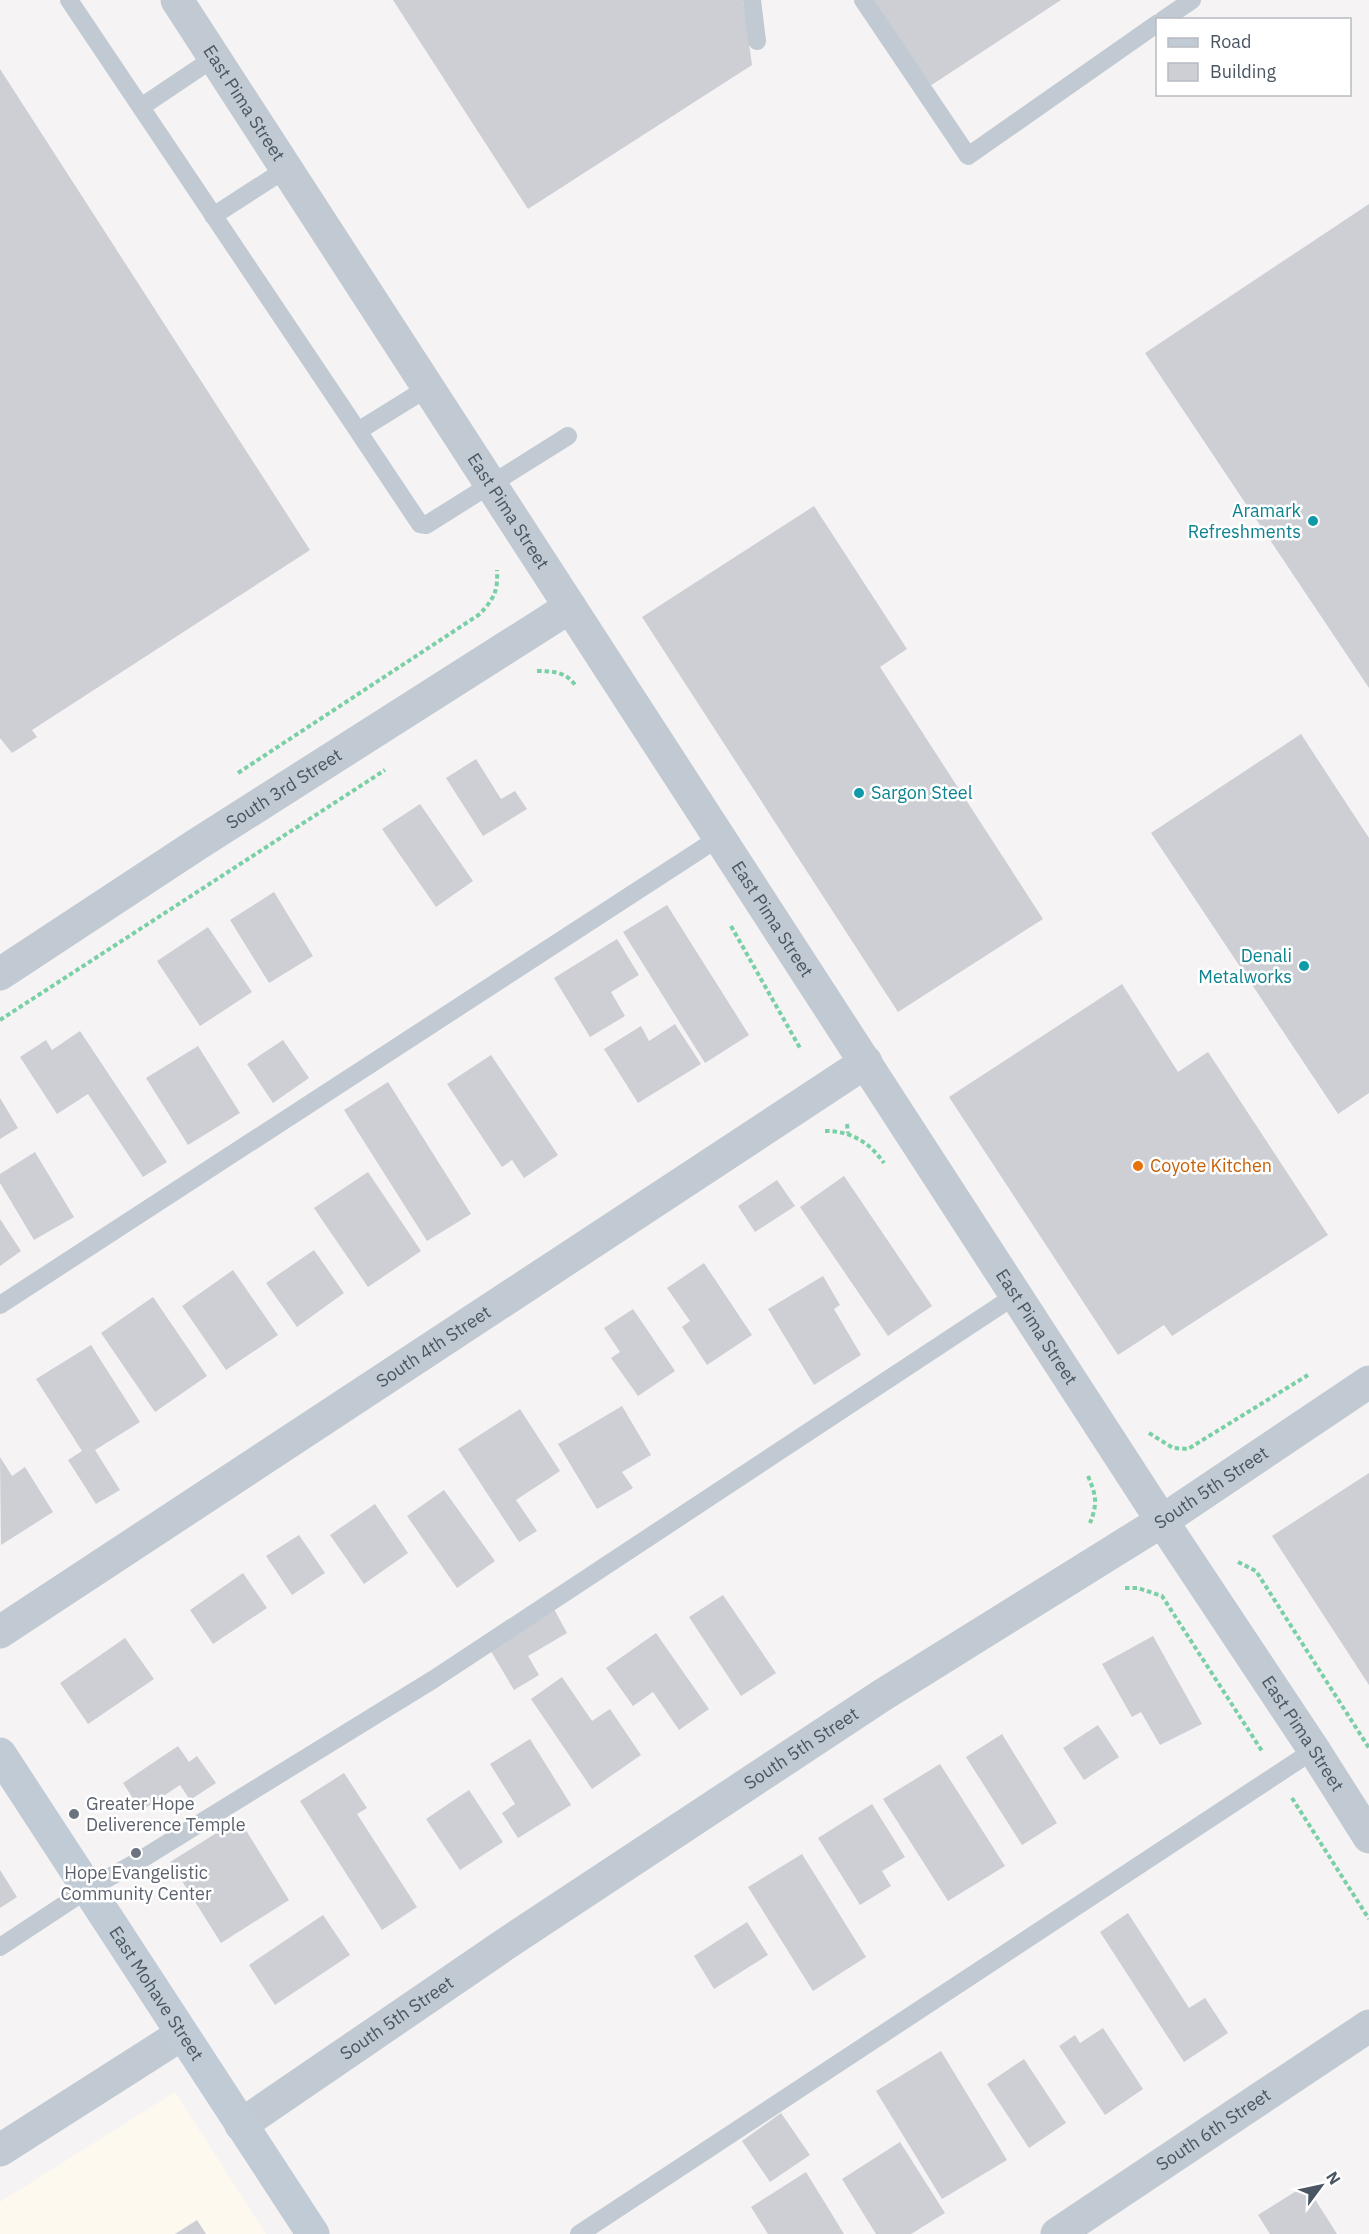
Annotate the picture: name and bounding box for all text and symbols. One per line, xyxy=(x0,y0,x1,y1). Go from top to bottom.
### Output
legend xyxy=(1156,18,1351,96)
text: Road xyxy=(1210,30,1251,53)
street label: East Pima Street xyxy=(198,41,290,165)
text: Building xyxy=(1210,60,1277,83)
street label: East Pima Street xyxy=(462,448,554,573)
place label: Aramark Refreshments xyxy=(1188,499,1302,543)
marker: Aramark Refreshments xyxy=(1306,514,1320,528)
street label: South 3rd Street xyxy=(221,743,346,834)
place label: Sargon Steel xyxy=(871,781,973,804)
marker: Sargon Steel xyxy=(852,786,866,800)
street label: East Pima Street xyxy=(727,856,819,981)
place label: Denali Metalworks xyxy=(1198,944,1292,988)
marker: Denali Metalworks xyxy=(1297,959,1311,973)
place label: Coyote Kitchen xyxy=(1150,1154,1272,1177)
marker: Coyote Kitchen xyxy=(1131,1159,1145,1173)
street label: East Pima Street xyxy=(991,1264,1083,1389)
street label: South 4th Street xyxy=(372,1300,495,1392)
street label: South 5th Street xyxy=(1150,1441,1273,1534)
street label: East Pima Street xyxy=(1257,1671,1349,1796)
street label: South 5th Street xyxy=(739,1702,863,1794)
place label: Greater Hope Deliverence Temple xyxy=(86,1792,246,1836)
marker: Greater Hope Deliverence Temple xyxy=(67,1807,81,1821)
marker: Hope Evangelistic Community Center xyxy=(129,1846,143,1860)
place label: Hope Evangelistic Community Center xyxy=(60,1861,212,1905)
street label: East Mohave Street xyxy=(104,1922,209,2065)
street label: South 5th Street xyxy=(335,1971,458,2065)
street label: South 6th Street xyxy=(1152,2083,1275,2176)
north arrow xyxy=(1291,2156,1351,2216)
text: N xyxy=(1322,2168,1345,2188)

